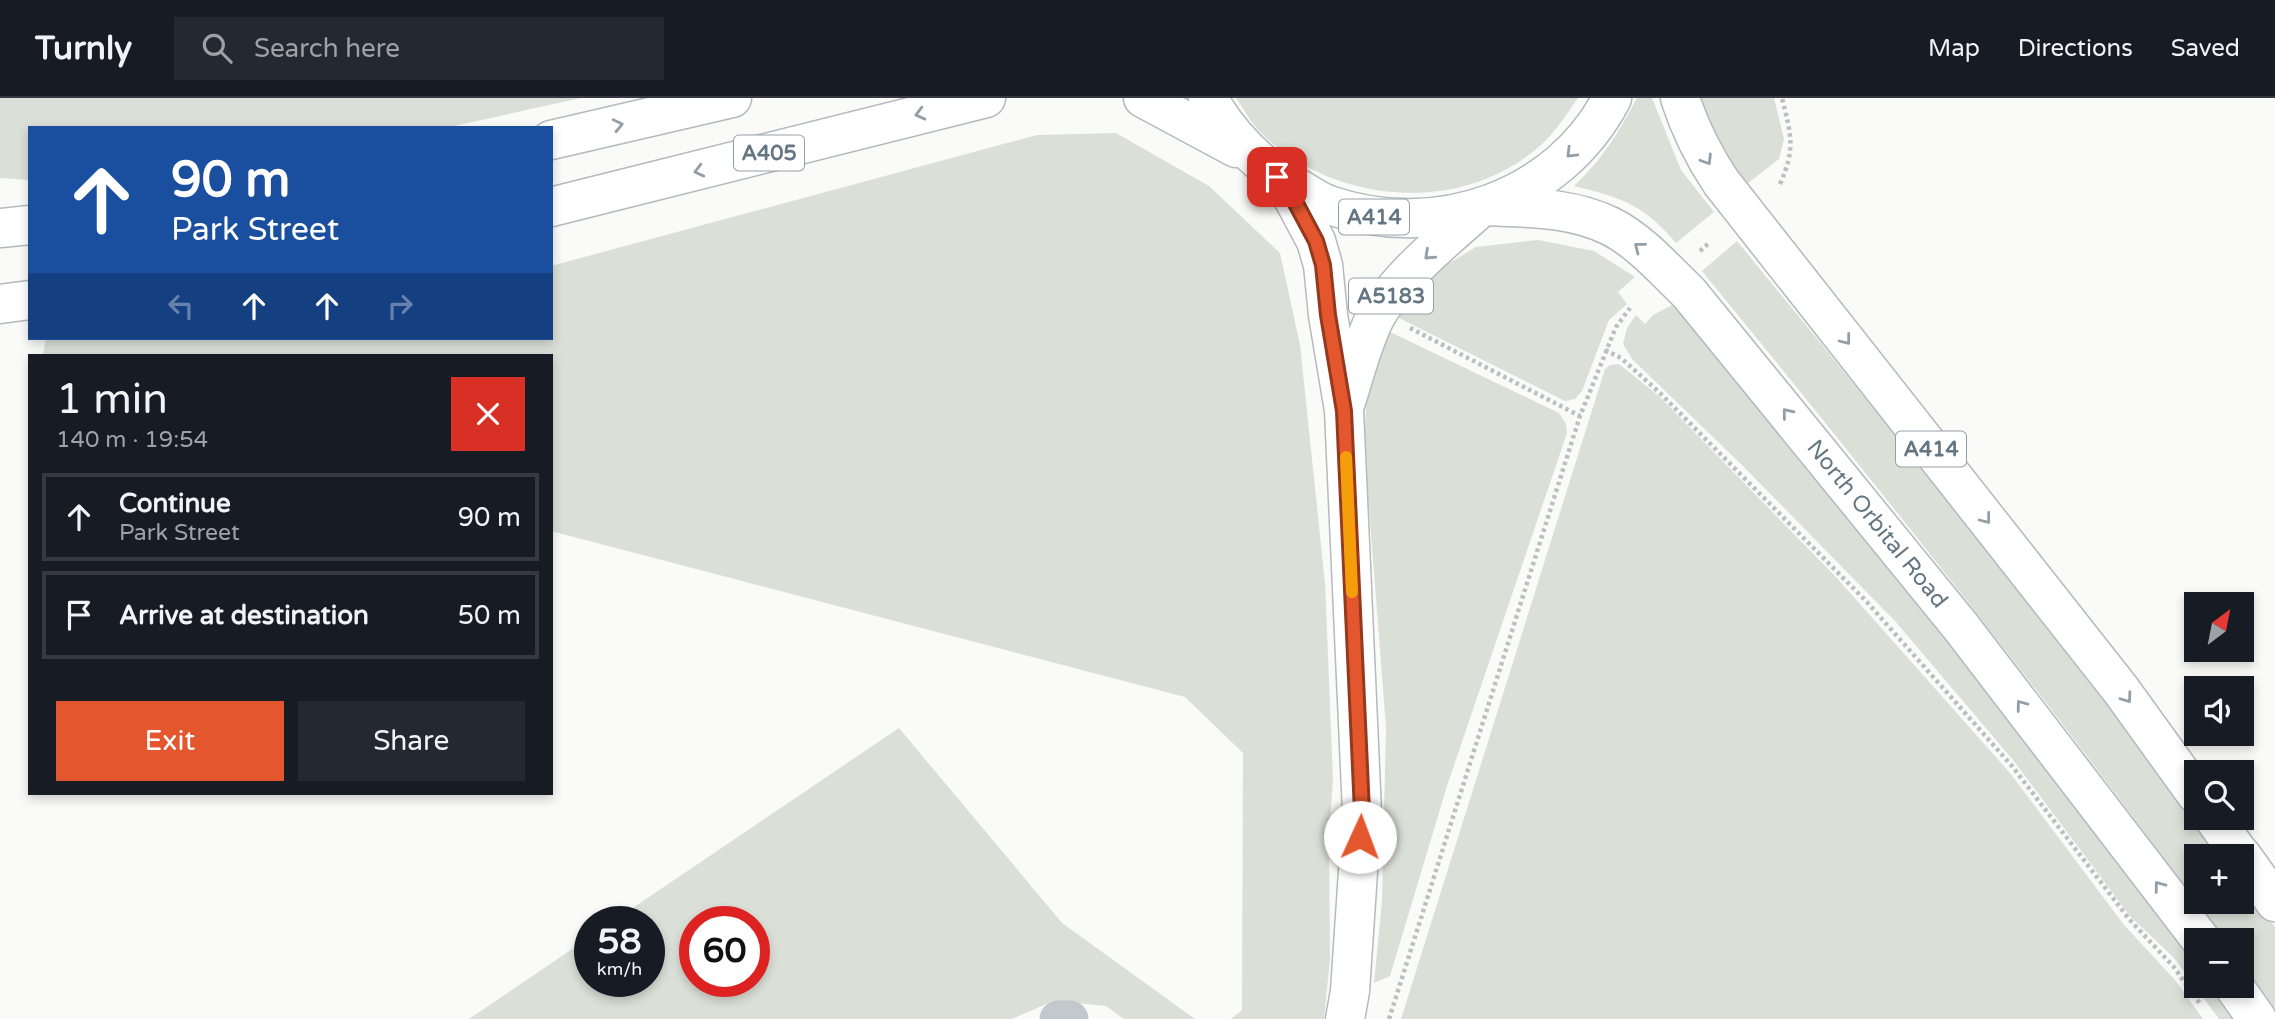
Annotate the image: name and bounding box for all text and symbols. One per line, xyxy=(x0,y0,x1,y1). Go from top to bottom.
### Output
search box xyxy=(174,17,664,80)
text: Turnly xyxy=(35,29,132,68)
icon: search xyxy=(198,29,236,67)
text: Search here xyxy=(254,33,400,64)
text: Map xyxy=(1928,34,1980,63)
text: Directions xyxy=(2018,34,2133,63)
text: Saved xyxy=(2171,34,2240,63)
one-way arrow xyxy=(914,106,926,121)
one-way arrow xyxy=(612,119,624,133)
road number: A405 xyxy=(734,136,804,170)
one-way arrow xyxy=(1567,144,1580,157)
pin xyxy=(1247,147,1307,207)
text: 90 m xyxy=(171,151,290,210)
one-way arrow xyxy=(1698,153,1711,166)
icon: ahead xyxy=(56,154,147,245)
icon: arrive xyxy=(1258,158,1296,196)
one-way arrow xyxy=(693,163,705,177)
road number: A414 xyxy=(1339,200,1409,234)
text: Park Street xyxy=(171,211,339,249)
one-way arrow xyxy=(1634,243,1647,255)
one-way arrow xyxy=(1424,247,1437,260)
road number: A5183 xyxy=(1349,278,1433,314)
icon: left xyxy=(162,287,200,325)
icon: ahead xyxy=(235,287,273,325)
icon: ahead xyxy=(308,287,346,325)
icon: right xyxy=(381,287,419,325)
one-way arrow xyxy=(1837,333,1850,345)
text: 1 min xyxy=(56,374,168,425)
button: close xyxy=(451,377,525,451)
one-way arrow xyxy=(1782,408,1795,420)
text: 140 m · 19:54 xyxy=(56,426,208,454)
road number: A414 xyxy=(1896,432,1966,466)
street label: North Orbital Road xyxy=(1801,434,1953,614)
text: Continue xyxy=(119,488,231,519)
icon: ahead xyxy=(60,498,98,536)
text: 90 m xyxy=(458,502,521,533)
one-way arrow xyxy=(1978,512,1991,524)
text: Park Street xyxy=(119,519,240,547)
north arrow xyxy=(2184,592,2254,662)
map controls xyxy=(2184,592,2254,998)
icon: arrive xyxy=(60,596,98,634)
text: Arrive at destination xyxy=(119,600,369,631)
text: 50 m xyxy=(458,600,521,631)
button: sound xyxy=(2184,676,2254,746)
one-way arrow xyxy=(2119,690,2131,703)
one-way arrow xyxy=(2016,700,2029,713)
button: Exit xyxy=(56,701,284,781)
button: Share xyxy=(298,701,525,781)
button: search xyxy=(2184,760,2254,830)
position arrow xyxy=(1323,800,1397,874)
button: + xyxy=(2184,844,2254,914)
one-way arrow xyxy=(2155,881,2167,893)
speed limit sign: 60 xyxy=(679,906,770,997)
text: 58 xyxy=(598,921,641,963)
button: − xyxy=(2184,928,2254,998)
text: km/h xyxy=(597,958,642,980)

